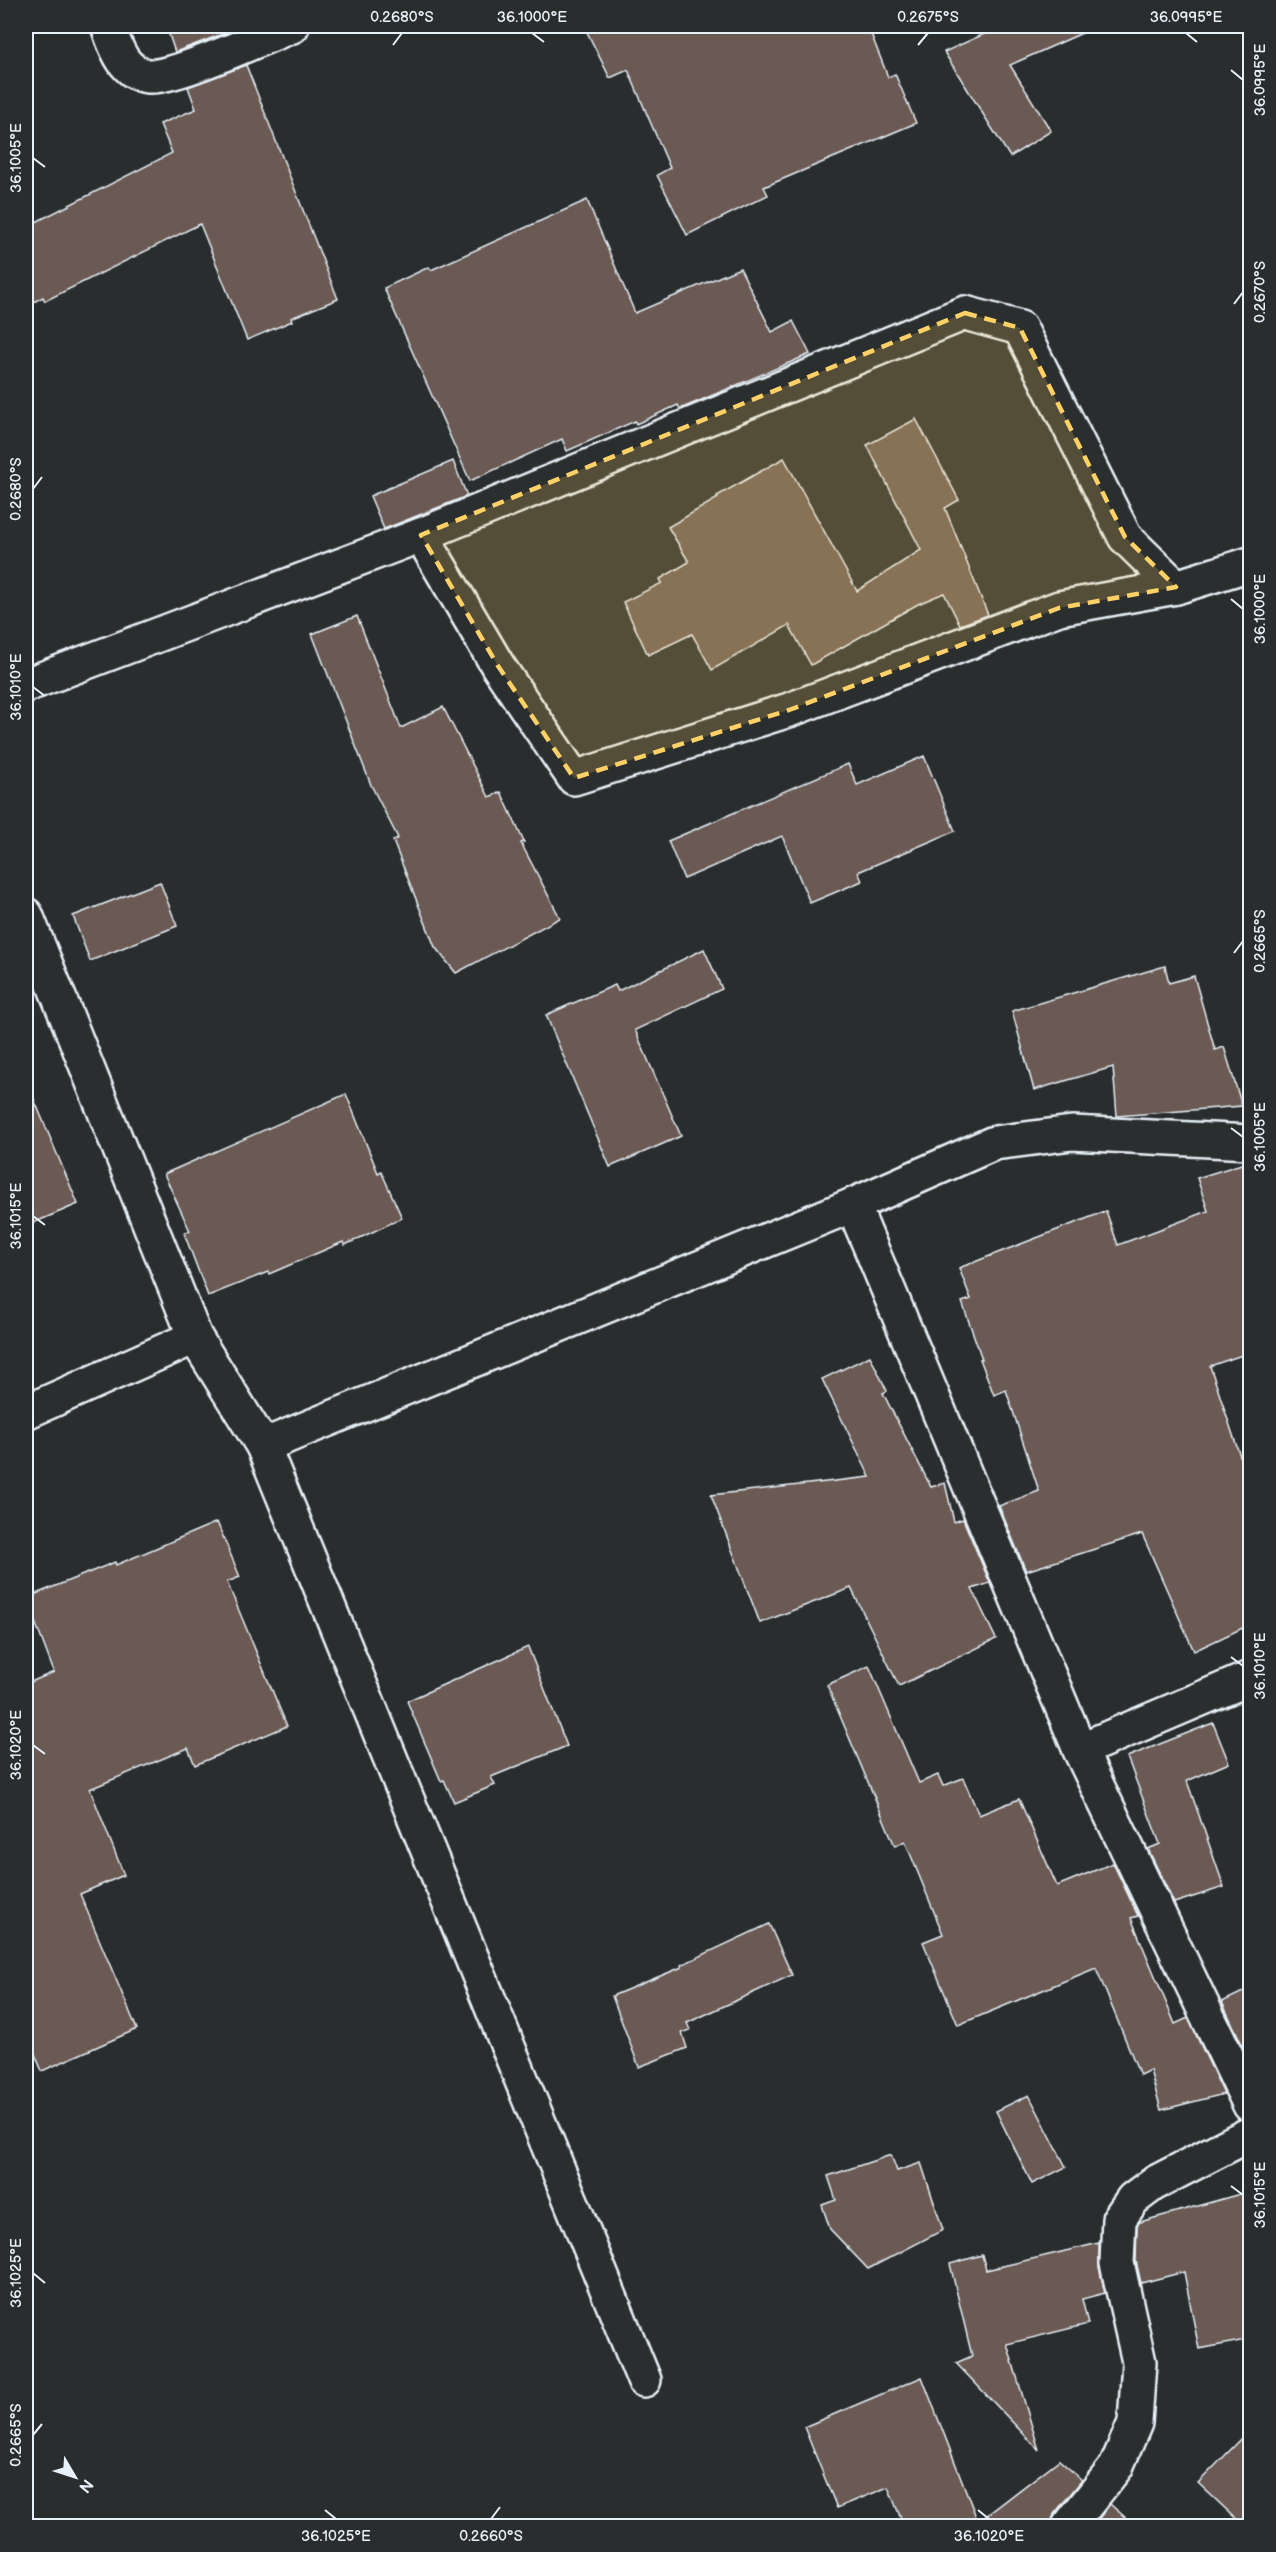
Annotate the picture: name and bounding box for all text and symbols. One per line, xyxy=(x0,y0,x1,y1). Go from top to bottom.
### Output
text: 0.2680°S xyxy=(370,8,434,27)
text: 36.1000°E xyxy=(497,8,567,27)
text: 0.2675°S xyxy=(897,8,959,27)
text: 36.0995°E xyxy=(1150,8,1222,27)
text: 36.0995°E xyxy=(1251,44,1270,116)
text: 36.1005°E xyxy=(7,123,26,193)
text: 0.2670°S xyxy=(1251,261,1270,323)
text: 0.2680°S xyxy=(7,457,26,521)
text: 36.1000°E xyxy=(1251,574,1270,644)
text: 36.1010°E xyxy=(7,653,26,721)
text: 0.2665°S xyxy=(1251,909,1270,973)
text: 36.1005°E xyxy=(1251,1102,1270,1172)
text: 36.1015°E xyxy=(7,1182,26,1249)
text: 36.1010°E xyxy=(1251,1632,1270,1700)
text: 36.1020°E xyxy=(7,1710,26,1780)
text: 36.1015°E xyxy=(1251,2161,1270,2228)
text: 36.1025°E xyxy=(7,2238,26,2308)
text: 0.2665°S xyxy=(7,2403,26,2467)
north arrow xyxy=(45,2447,105,2507)
text: N xyxy=(74,2475,97,2496)
text: 36.1025°E xyxy=(301,2527,371,2546)
text: 0.2660°S xyxy=(459,2527,523,2546)
text: 36.1020°E xyxy=(954,2527,1024,2546)

